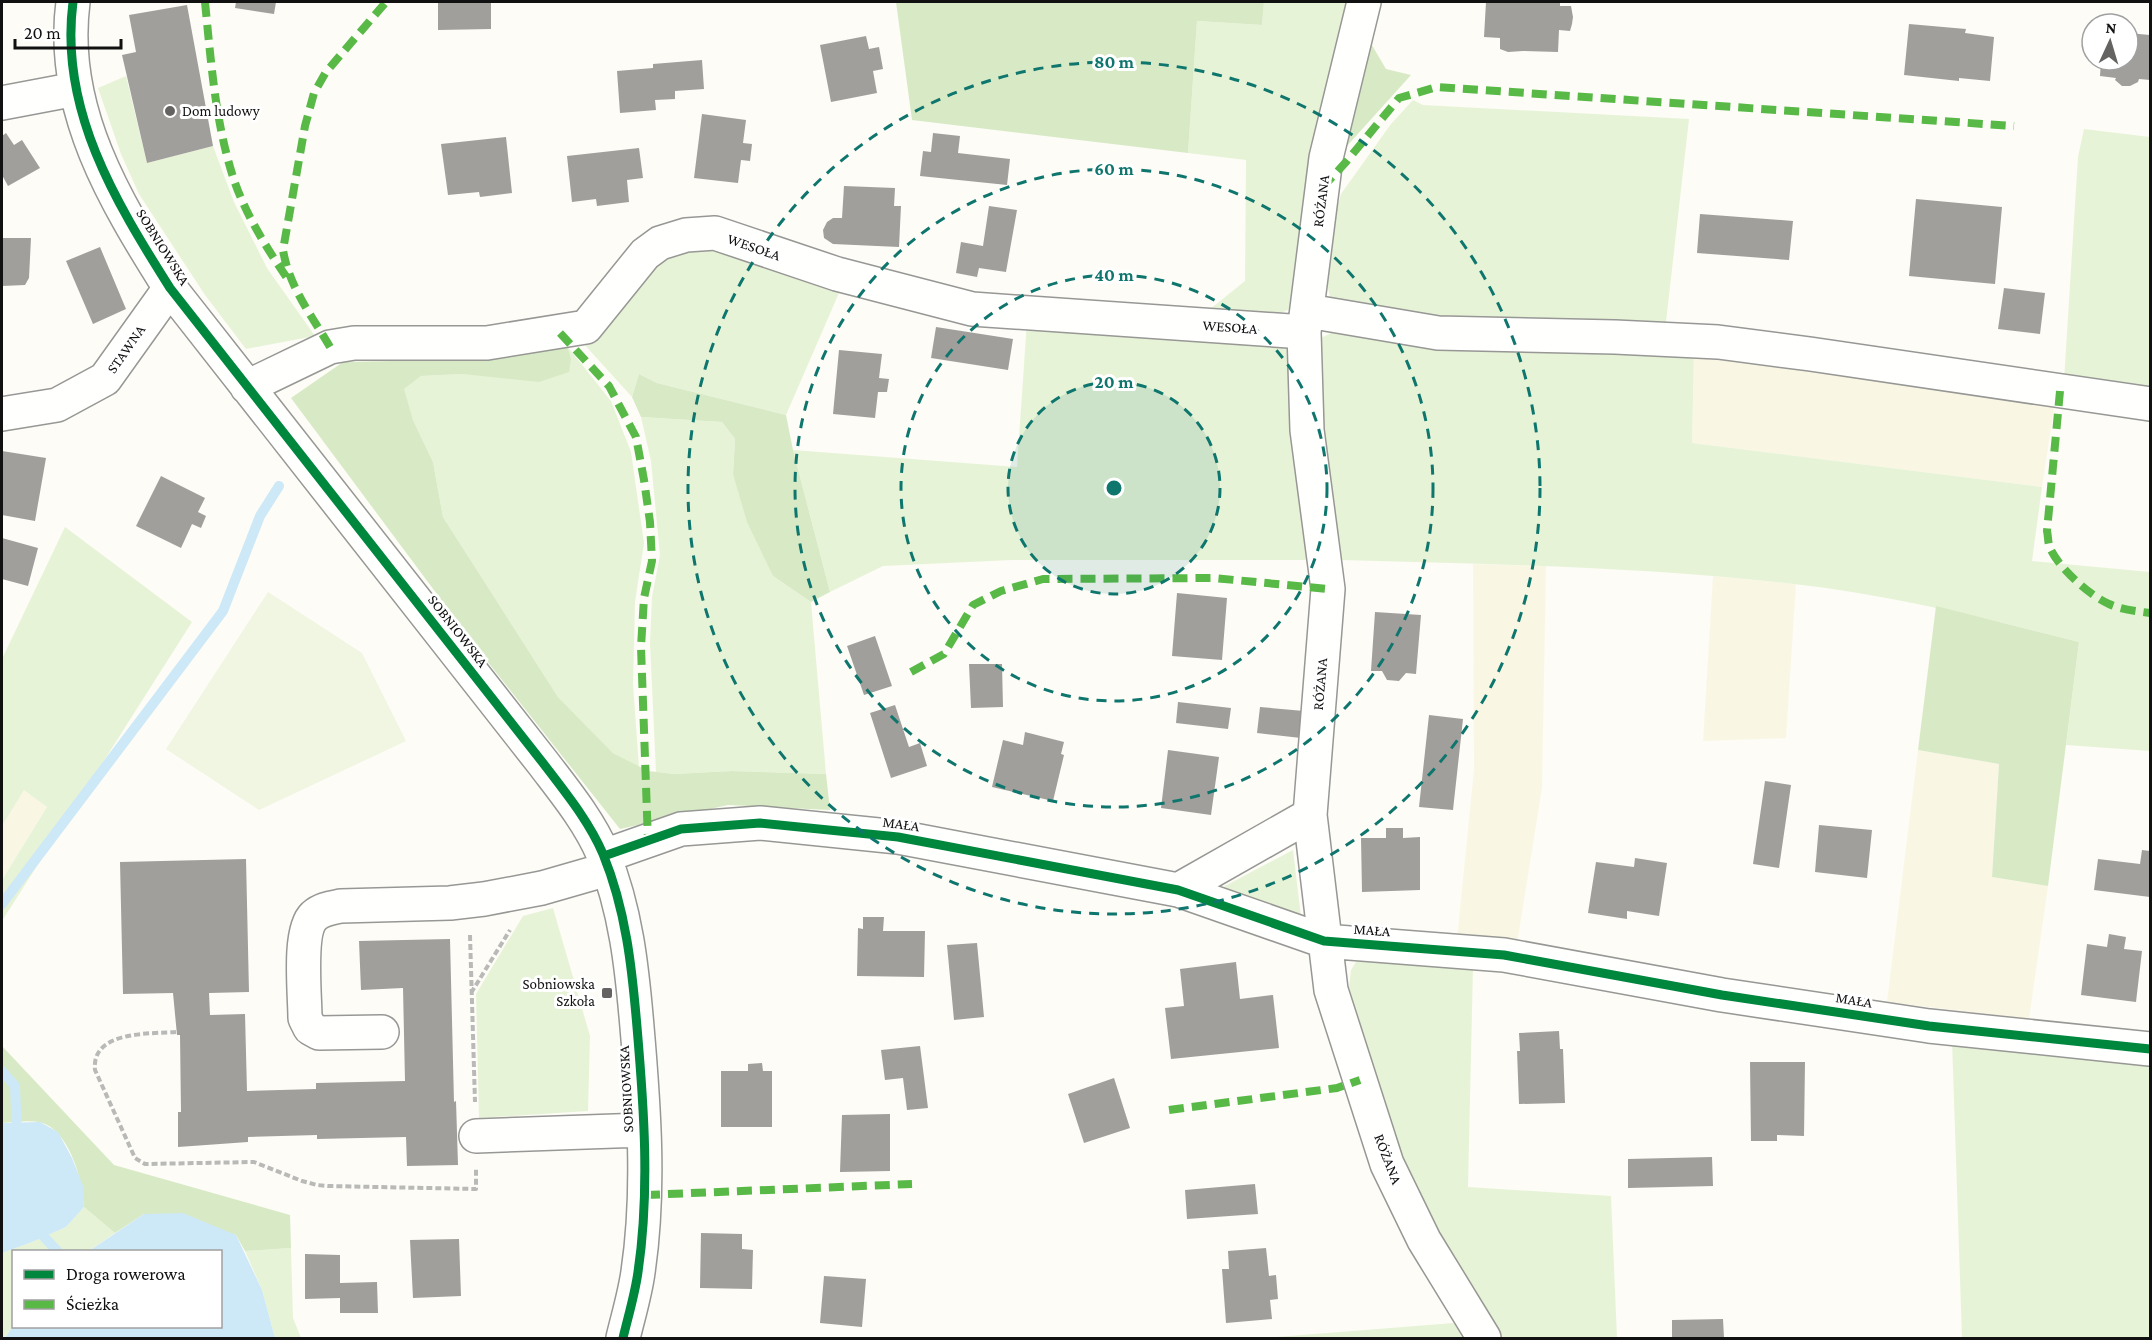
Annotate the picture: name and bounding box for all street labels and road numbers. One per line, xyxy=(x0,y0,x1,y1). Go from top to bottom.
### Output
street label: RÓŻANA xyxy=(1310,173,1332,228)
street label: SOBNIOWSKA xyxy=(133,206,193,289)
street label: WESOŁA xyxy=(725,230,783,264)
street label: WESOŁA xyxy=(1202,317,1258,337)
street label: STAWNA xyxy=(104,322,149,376)
street label: SOBNIOWSKA xyxy=(425,592,491,671)
street label: RÓŻANA xyxy=(1310,657,1330,711)
street label: MAŁA xyxy=(882,814,921,835)
street label: MAŁA xyxy=(1353,921,1391,939)
street label: MAŁA xyxy=(1834,989,1874,1011)
street label: SOBNIOWSKA xyxy=(616,1045,636,1133)
street label: RÓŻANA xyxy=(1371,1132,1405,1187)

